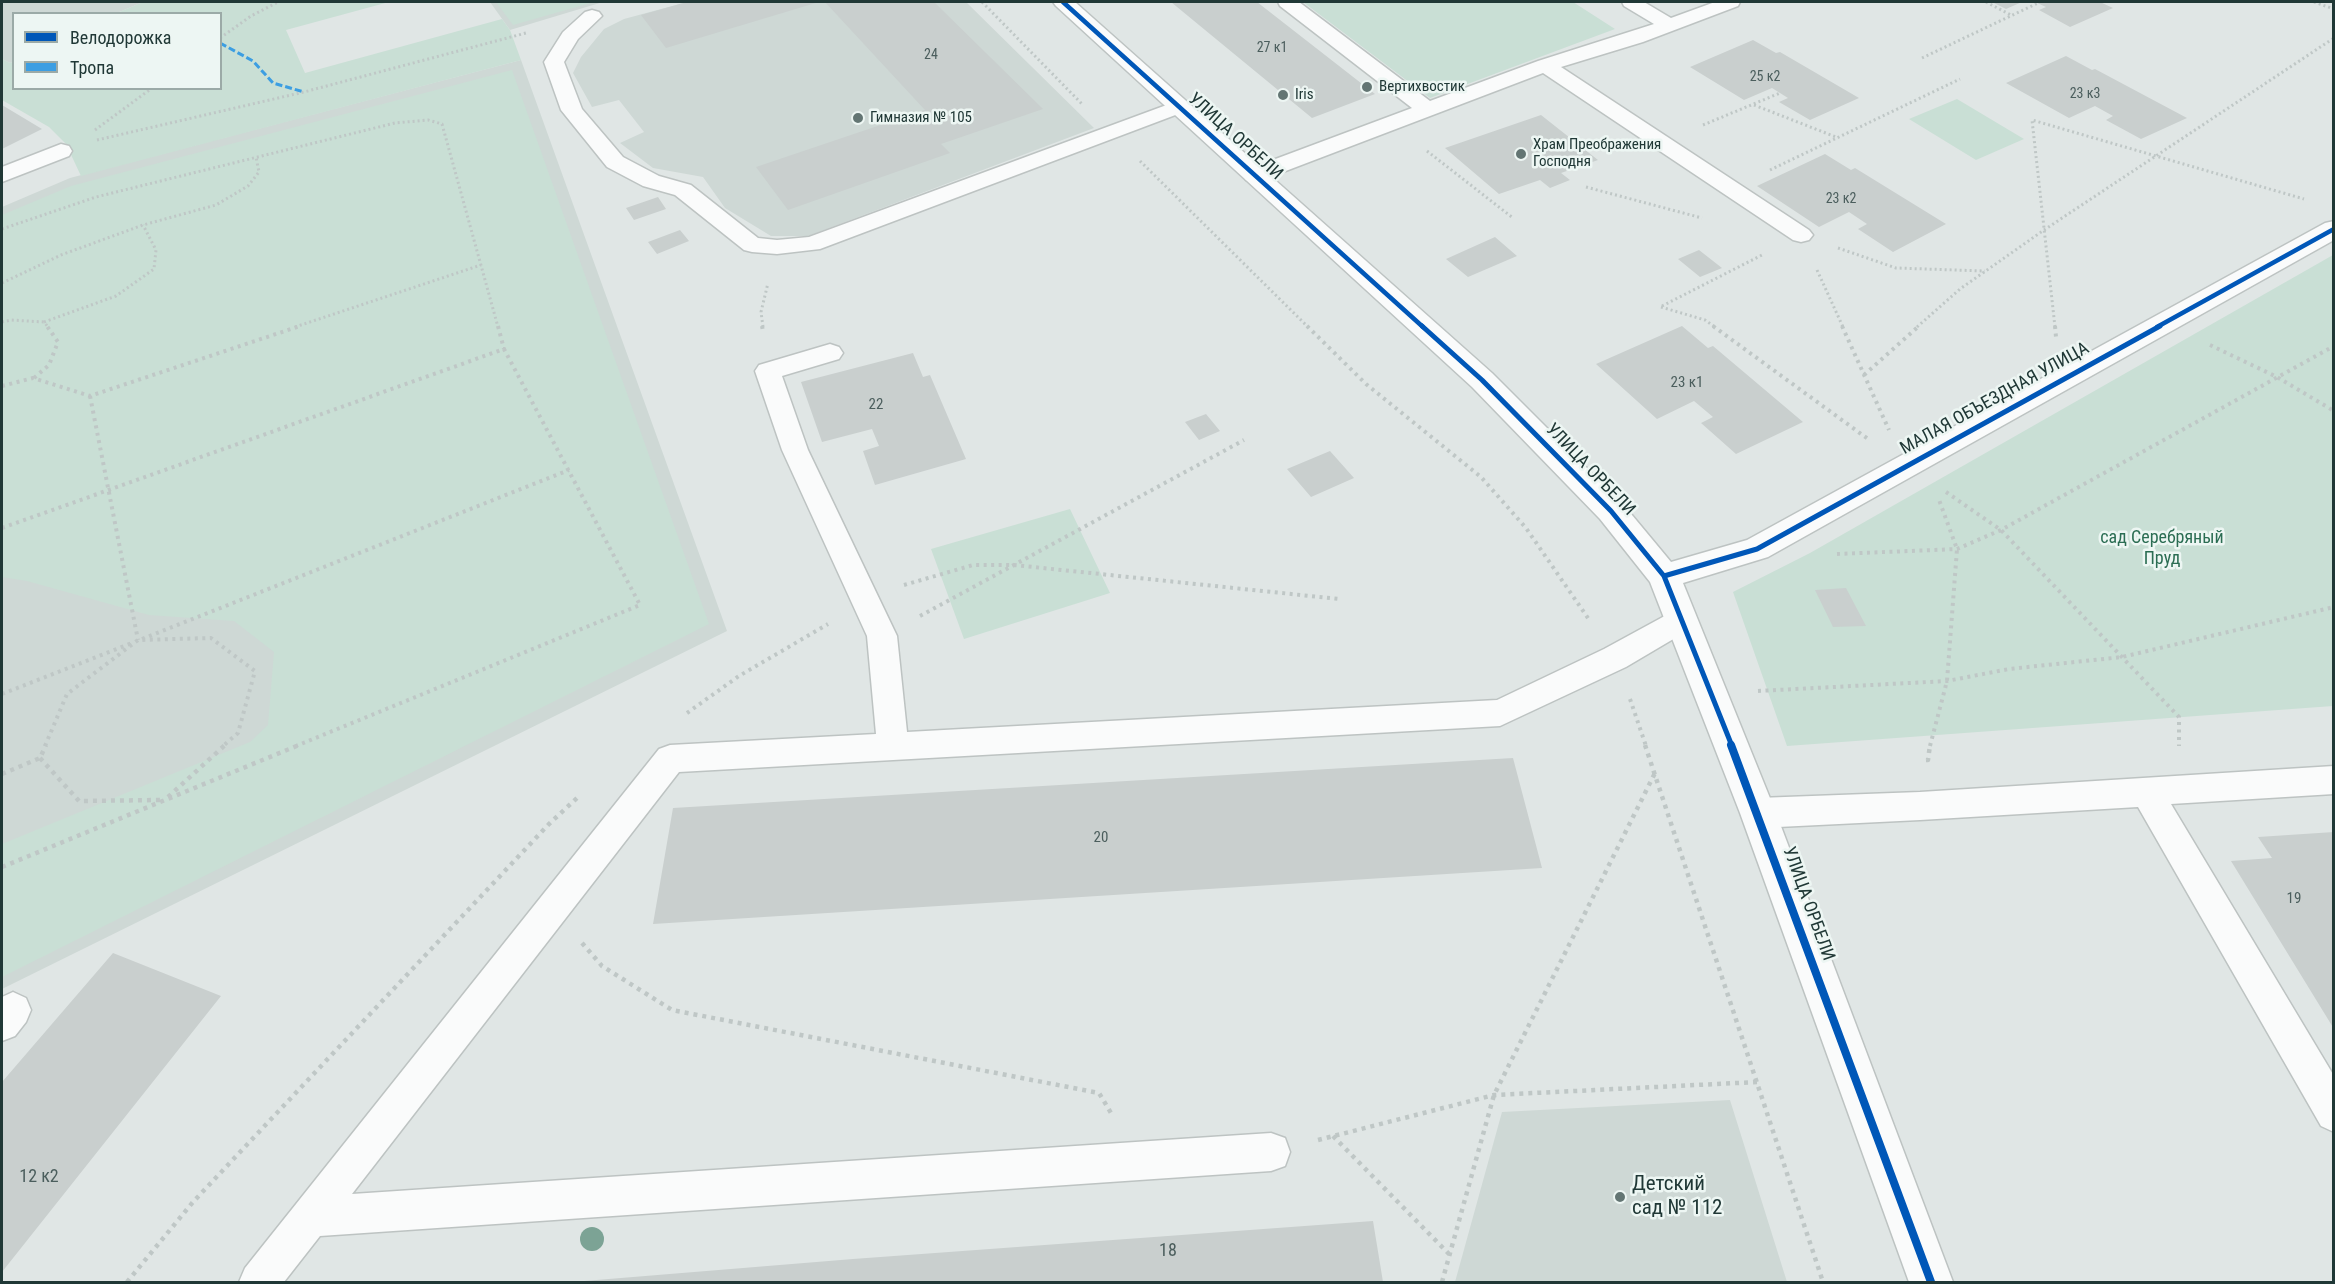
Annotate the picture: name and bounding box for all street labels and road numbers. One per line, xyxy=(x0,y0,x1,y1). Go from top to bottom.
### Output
street label: УЛИЦА ОРБЕЛИ xyxy=(1183,89,1287,185)
street label: МАЛАЯ ОБЪЕЗДНАЯ УЛИЦА xyxy=(1897,338,2093,460)
street label: УЛИЦА ОРБЕЛИ xyxy=(1541,419,1639,521)
street label: УЛИЦА ОРБЕЛИ xyxy=(1777,844,1839,964)

